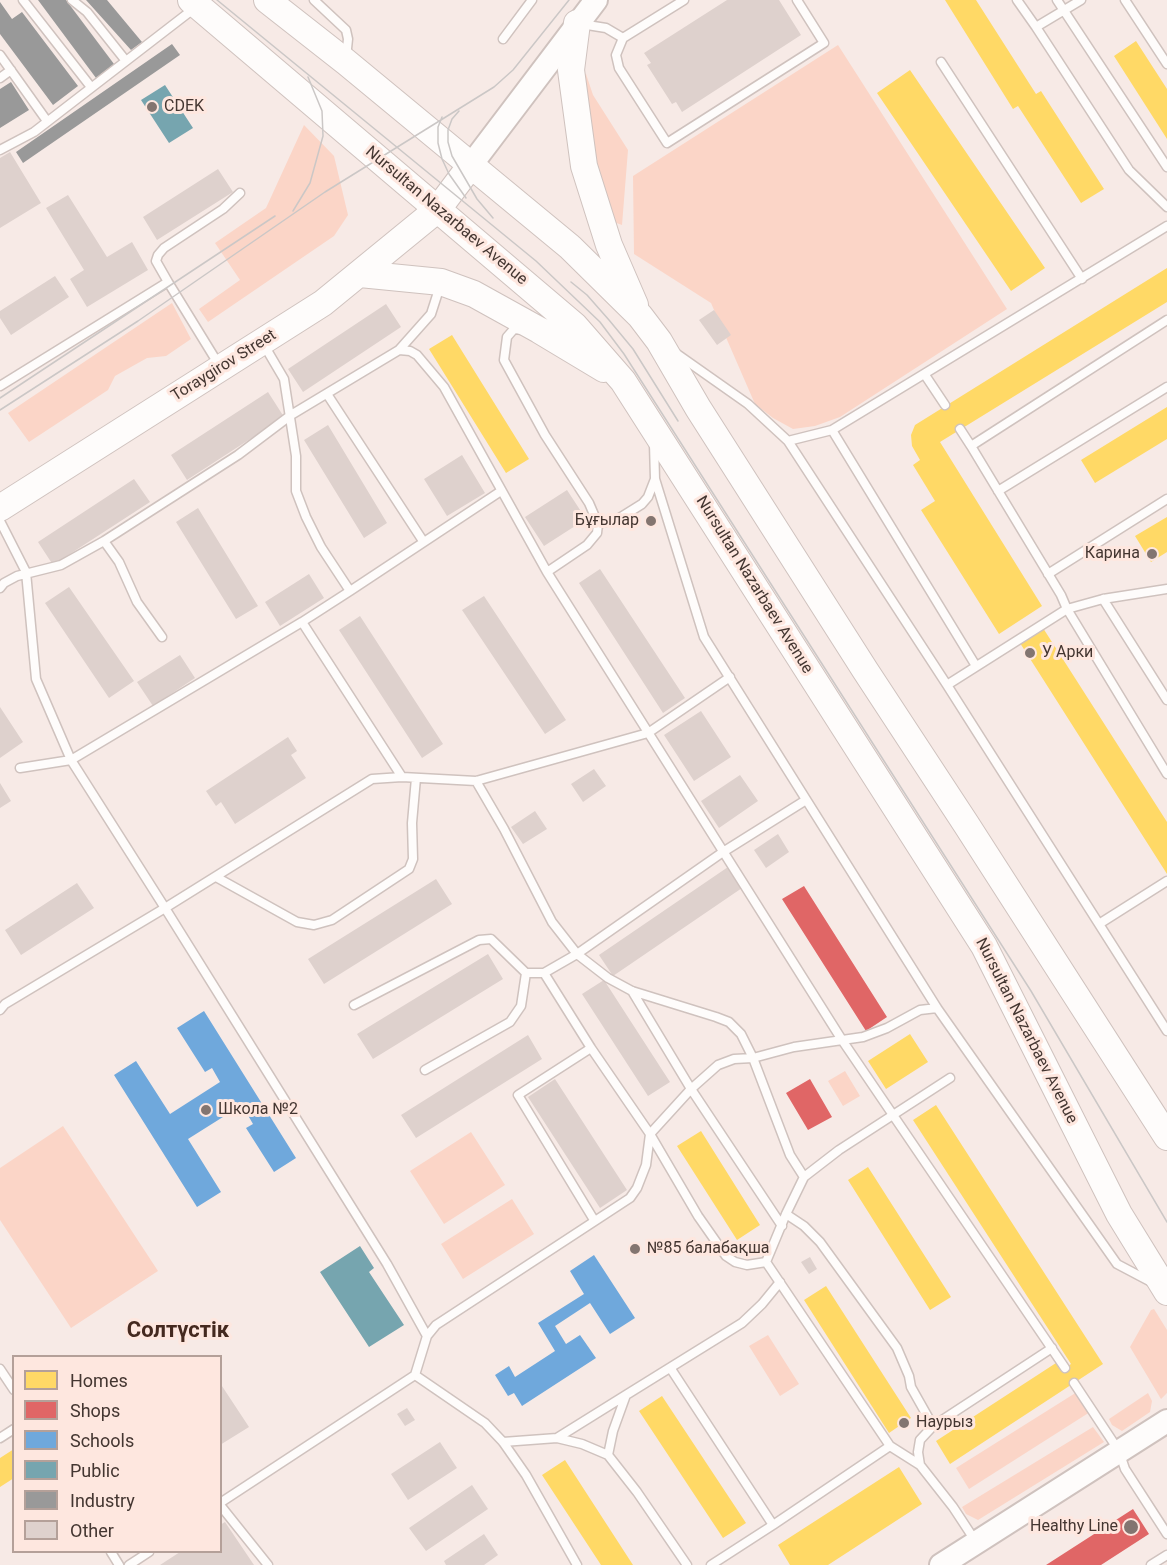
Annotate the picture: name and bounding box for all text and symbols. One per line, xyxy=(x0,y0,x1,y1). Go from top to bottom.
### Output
place label: CDEK xyxy=(164,97,204,117)
marker: CDEK xyxy=(145,100,159,114)
street label: Nursultan Nazarbaev Avenue xyxy=(361,143,531,289)
street label: Toraygirov Street xyxy=(168,326,280,406)
street label: Nursultan Nazarbaev Avenue xyxy=(691,493,817,677)
place label: Бұғылар xyxy=(575,511,639,531)
marker: Бұғылар xyxy=(644,514,658,528)
place label: Карина xyxy=(1085,544,1140,564)
marker: Карина xyxy=(1145,547,1159,561)
place label: У Арки xyxy=(1042,643,1093,663)
marker: У Арки xyxy=(1023,646,1037,660)
street label: Nursultan Nazarbaev Avenue xyxy=(971,935,1081,1127)
place label: Школа №2 xyxy=(218,1100,298,1120)
marker: Школа №2 xyxy=(199,1103,213,1117)
place label: №85 балабақша xyxy=(647,1239,770,1259)
marker: №85 балабақша xyxy=(628,1242,642,1256)
district label: Солтүстік xyxy=(127,1318,229,1344)
legend xyxy=(12,1355,222,1553)
text: Homes xyxy=(70,1370,128,1391)
text: Shops xyxy=(70,1400,120,1421)
place label: Наурыз xyxy=(916,1413,973,1433)
marker: Наурыз xyxy=(897,1416,911,1430)
text: Schools xyxy=(70,1430,134,1451)
text: Public xyxy=(70,1460,120,1481)
text: Industry xyxy=(70,1490,135,1511)
place label: Healthy Line xyxy=(1030,1517,1118,1537)
marker: Healthy Line xyxy=(1122,1518,1140,1536)
text: Other xyxy=(70,1520,114,1541)

